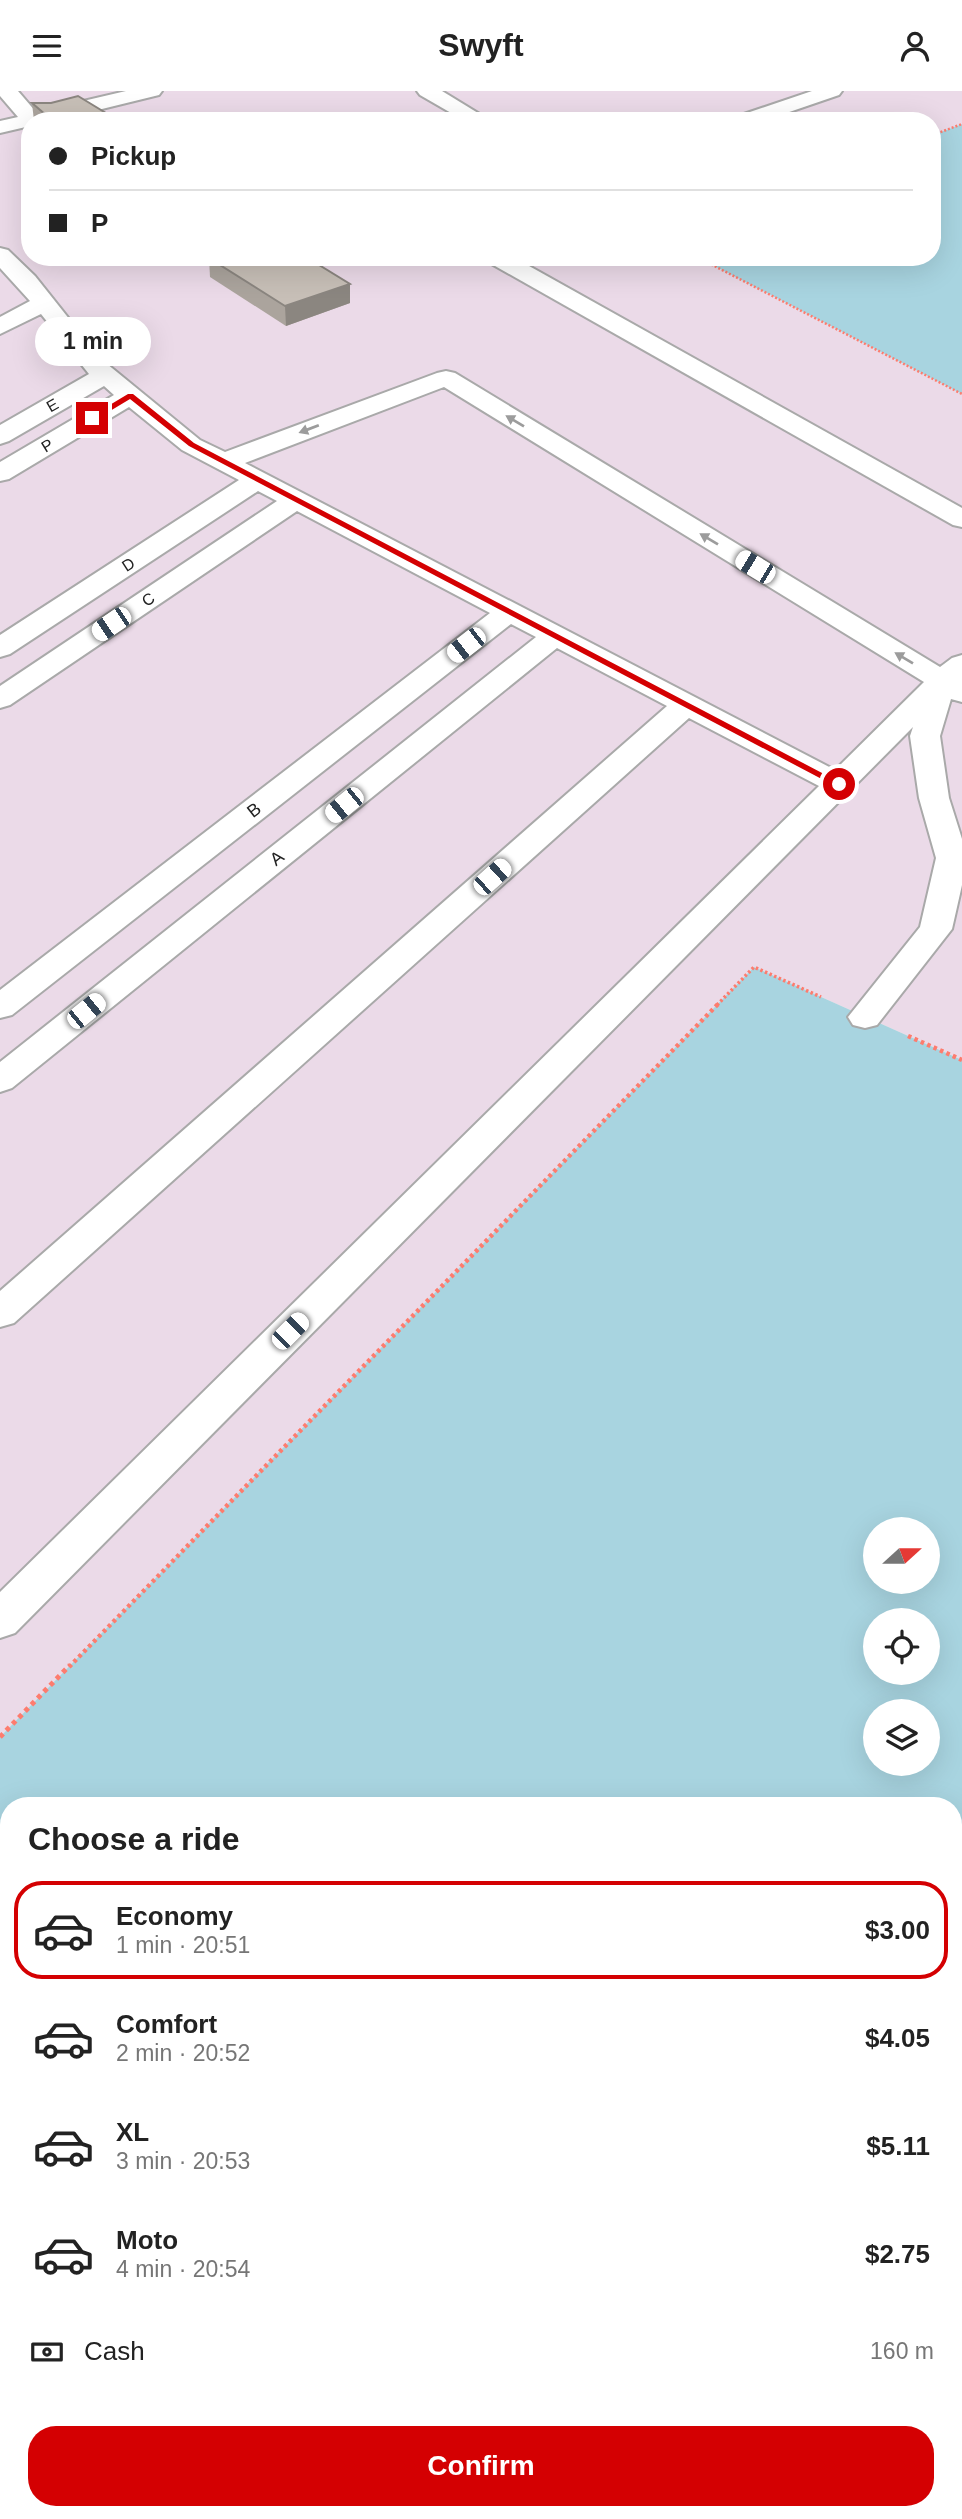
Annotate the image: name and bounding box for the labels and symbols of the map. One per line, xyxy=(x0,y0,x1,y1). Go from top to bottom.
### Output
callout: 1 min xyxy=(34,317,150,365)
street label: E xyxy=(43,395,61,415)
route end xyxy=(76,402,108,434)
one-way arrow xyxy=(506,414,525,427)
one-way arrow xyxy=(299,424,320,435)
street label: P xyxy=(38,435,56,455)
one-way arrow xyxy=(700,533,719,545)
car xyxy=(732,547,779,587)
street label: D xyxy=(119,554,138,575)
street label: C xyxy=(139,589,158,610)
car xyxy=(88,604,135,644)
car xyxy=(443,624,490,666)
one-way arrow xyxy=(894,651,913,664)
route start xyxy=(823,768,855,800)
car xyxy=(322,784,367,826)
street label: B xyxy=(243,798,265,822)
street label: A xyxy=(266,846,288,870)
car xyxy=(470,855,515,899)
car xyxy=(64,990,109,1032)
car xyxy=(268,1309,313,1353)
north arrow xyxy=(863,1517,940,1594)

